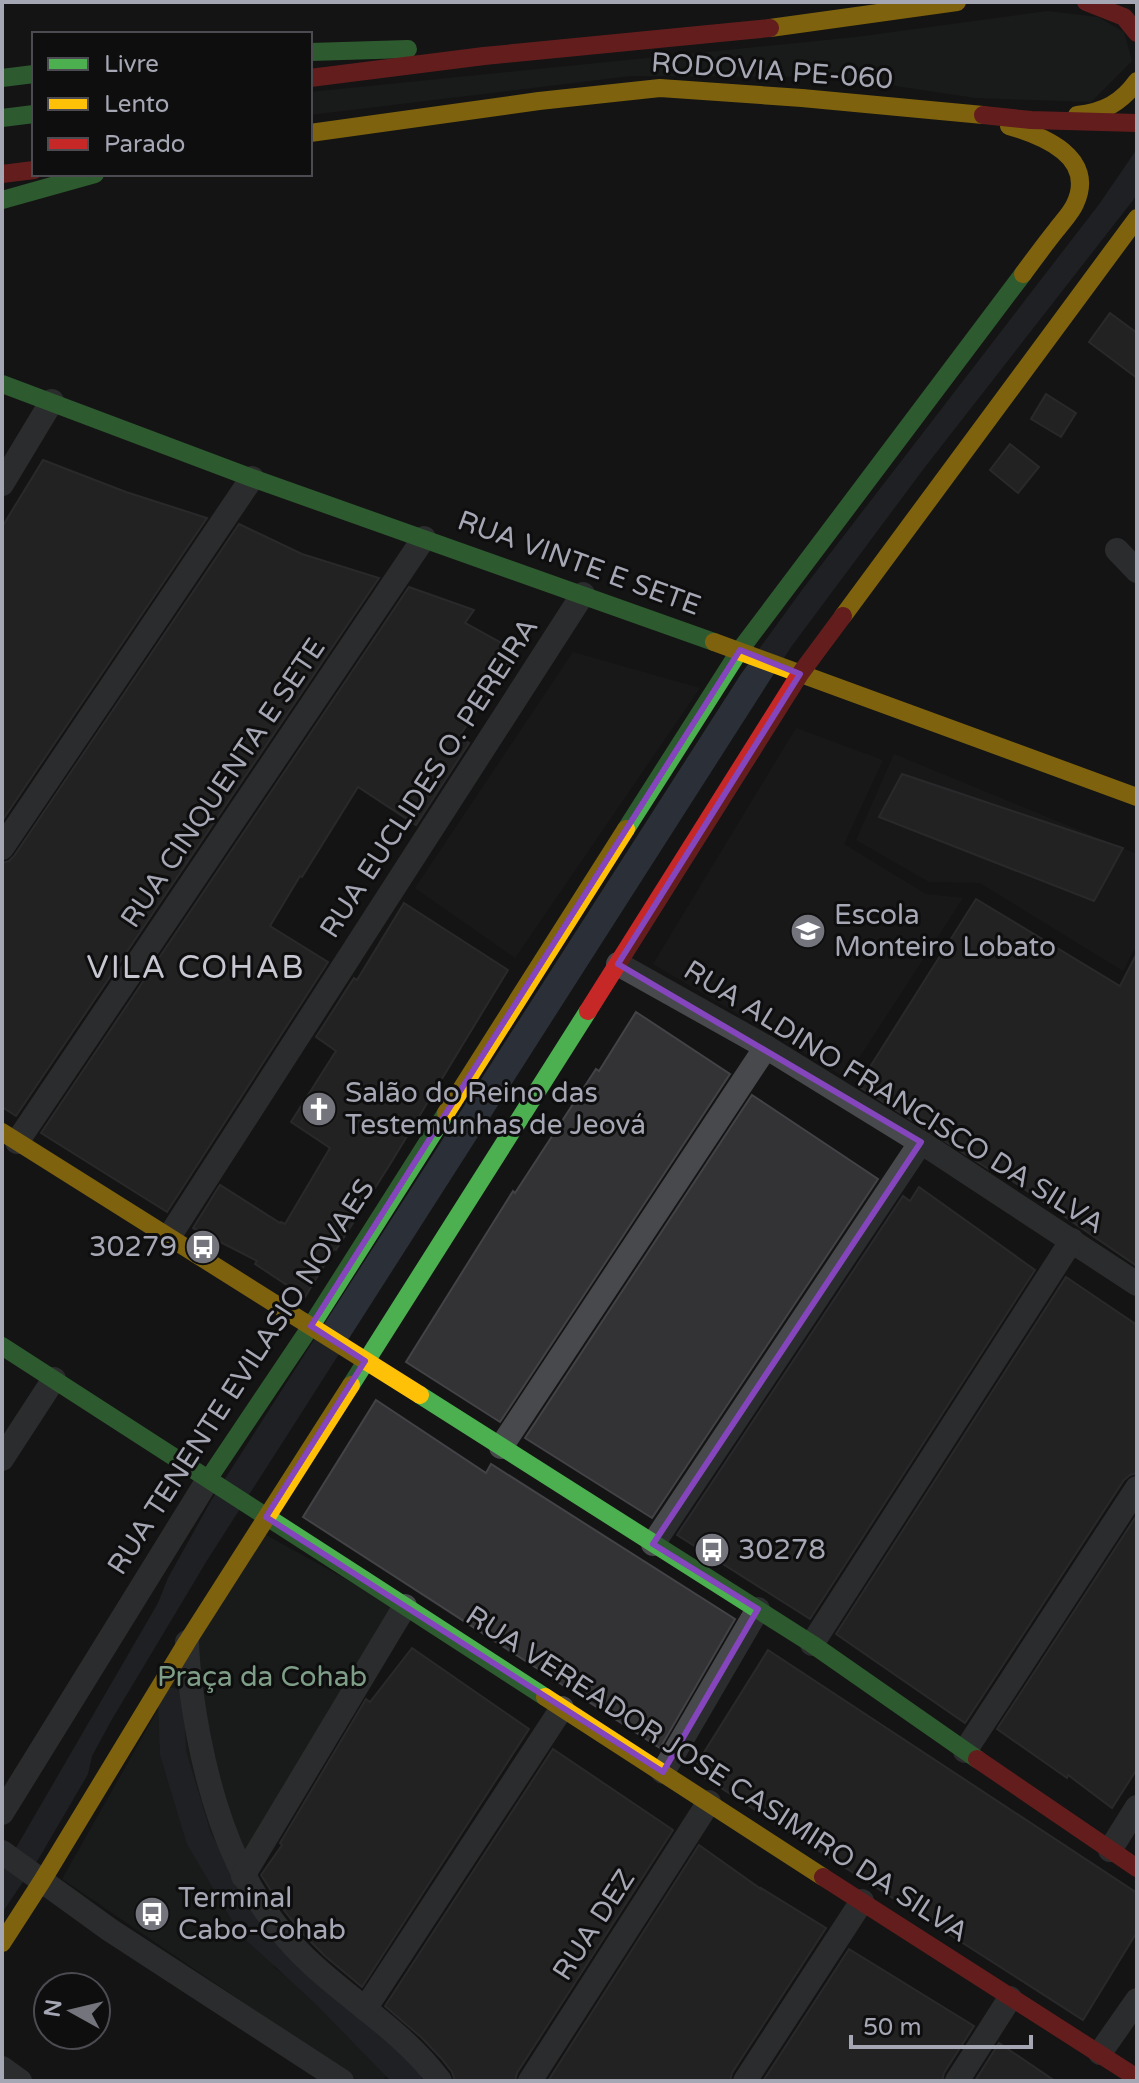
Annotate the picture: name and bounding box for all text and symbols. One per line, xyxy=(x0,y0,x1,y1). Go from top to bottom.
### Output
legend xyxy=(32,32,312,176)
street label: RODOVIA PE-060 xyxy=(650,46,894,96)
text: Livre xyxy=(104,50,159,79)
text: Lento xyxy=(104,90,169,119)
text: Parado xyxy=(104,130,185,159)
street label: RUA VINTE E SETE xyxy=(453,503,705,623)
street label: RUA EUCLIDES O. PEREIRA xyxy=(313,612,545,944)
street label: RUA CINQUENTA E SETE xyxy=(113,632,333,934)
place label: Escola Monteiro Lobato xyxy=(834,898,1056,964)
school or university icon: Escola Monteiro Lobato xyxy=(789,912,827,950)
district label: VILA COHAB xyxy=(86,949,306,987)
street label: RUA ALDINO FRANCISCO DA SILVA xyxy=(678,953,1110,1241)
place label: Salão do Reino das Testemunhas de Jeová xyxy=(345,1076,646,1142)
church icon: Salão do Reino das Testemunhas de Jeová xyxy=(300,1090,338,1128)
street label: RUA TENENTE EVILASIO NOVAES xyxy=(100,1173,382,1581)
bus stop icon: 30279 xyxy=(184,1228,222,1266)
place label: 30279 xyxy=(89,1230,177,1264)
bus stop icon: 30278 xyxy=(693,1531,731,1569)
place label: 30278 xyxy=(738,1533,826,1567)
street label: RUA VEREADOR JOSE CASIMIRO DA SILVA xyxy=(459,1598,975,1950)
park label: Praça da Cohab xyxy=(157,1660,367,1694)
street label: RUA DEZ xyxy=(546,1863,642,1987)
place label: Terminal Cabo-Cohab xyxy=(178,1881,346,1947)
bus stop icon: Terminal Cabo-Cohab xyxy=(133,1895,171,1933)
north arrow xyxy=(32,1971,112,2051)
text: N xyxy=(39,1998,67,2019)
scale bar xyxy=(851,1999,1031,2049)
text: 50 m xyxy=(863,2013,921,2042)

